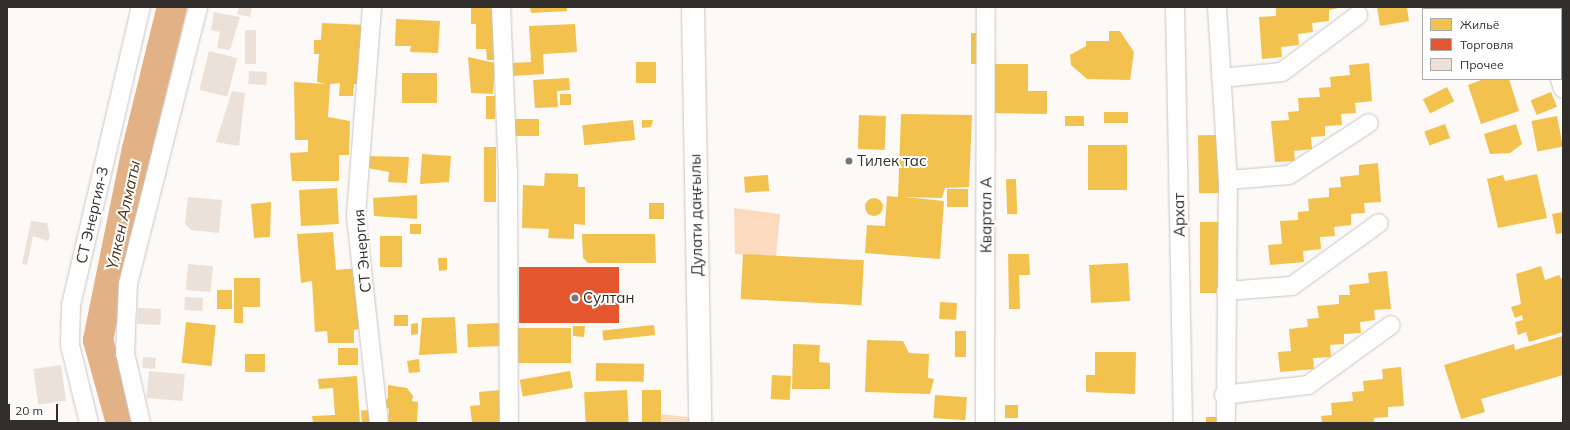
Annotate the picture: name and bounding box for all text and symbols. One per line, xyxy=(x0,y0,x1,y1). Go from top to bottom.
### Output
legend xyxy=(1422,8,1562,80)
text: Жильё xyxy=(1460,17,1499,32)
text: Торговля xyxy=(1460,37,1513,52)
text: Прочее xyxy=(1460,57,1504,72)
place label: Тилек тас xyxy=(857,152,926,170)
street label: Дулати даңғылы xyxy=(686,154,706,276)
marker: Тилек тас xyxy=(844,156,854,166)
water label: Үлкен Алматы xyxy=(102,159,144,271)
street label: СТ Энергия-3 xyxy=(72,165,112,265)
street label: Квартал А xyxy=(977,177,995,253)
street label: Архат xyxy=(1170,193,1188,237)
street label: СТ Энергия xyxy=(349,209,375,293)
place label: Султан xyxy=(583,289,634,307)
marker: Султан xyxy=(570,293,580,303)
scale bar xyxy=(10,396,60,422)
text: 20 m xyxy=(15,403,43,418)

